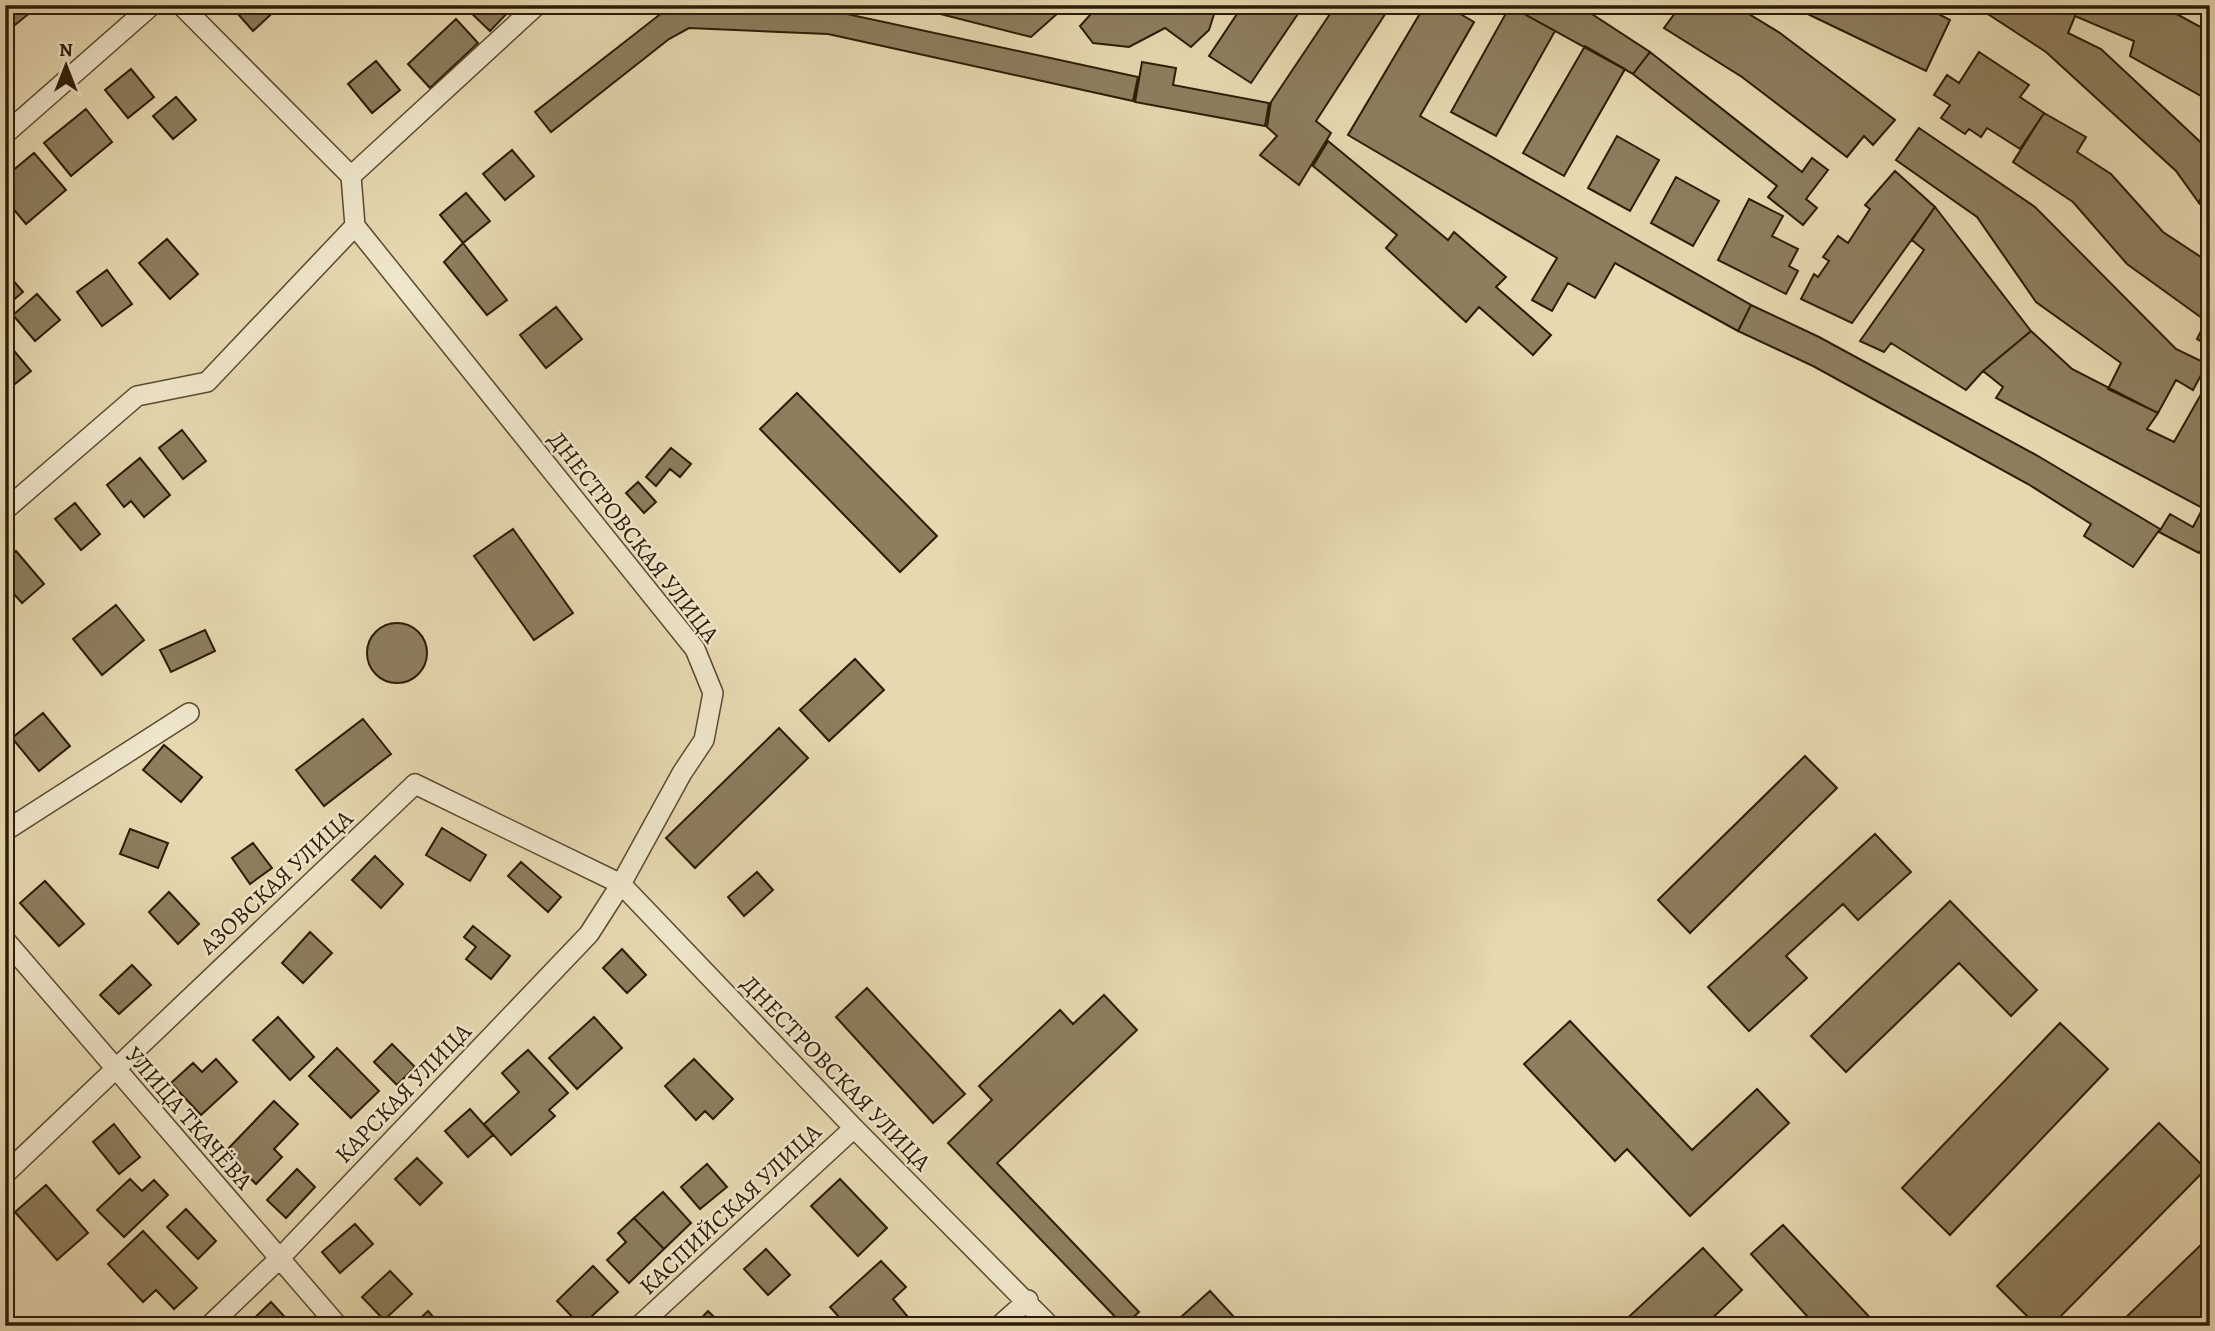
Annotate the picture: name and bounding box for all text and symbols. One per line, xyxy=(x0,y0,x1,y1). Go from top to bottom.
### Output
north arrow xyxy=(32,32,102,102)
text: N xyxy=(59,37,73,63)
street label: ДНЕСТРОВСКАЯ УЛИЦА xyxy=(541,424,727,650)
street label: АЗОВСКАЯ УЛИЦА xyxy=(192,802,360,962)
street label: ДНЕСТРОВСКАЯ УЛИЦА xyxy=(734,968,939,1179)
street label: КАРСКАЯ УЛИЦА xyxy=(328,1015,479,1170)
street label: УЛИЦА ТКАЧЁВА xyxy=(118,1040,261,1197)
street label: КАСПИЙСКАЯ УЛИЦА xyxy=(632,1115,829,1302)

